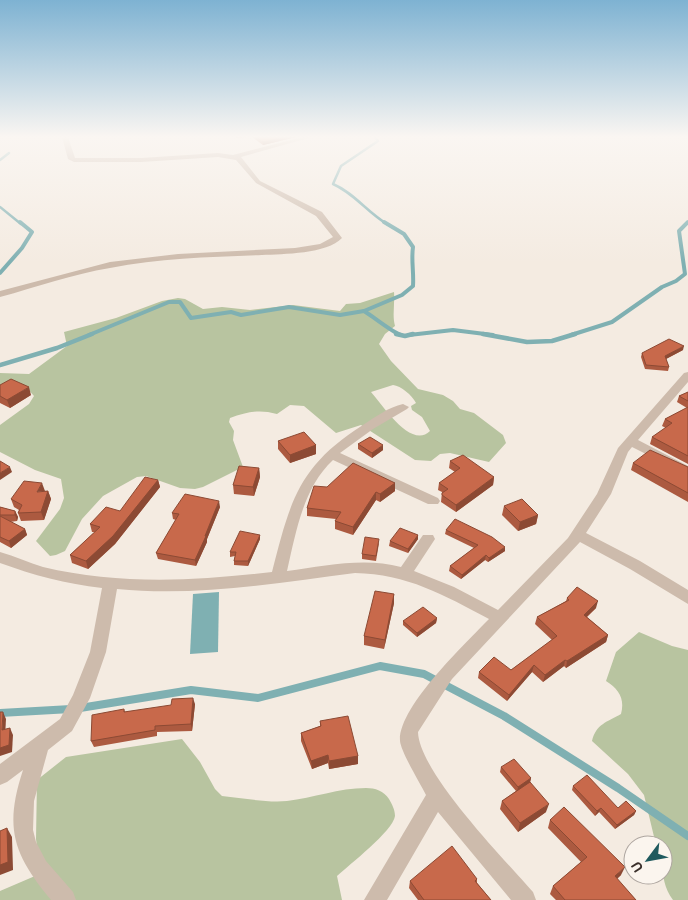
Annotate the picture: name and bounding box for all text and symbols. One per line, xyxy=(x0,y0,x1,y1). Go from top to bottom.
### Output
north arrow xyxy=(623,835,673,885)
text: U xyxy=(628,858,646,875)

